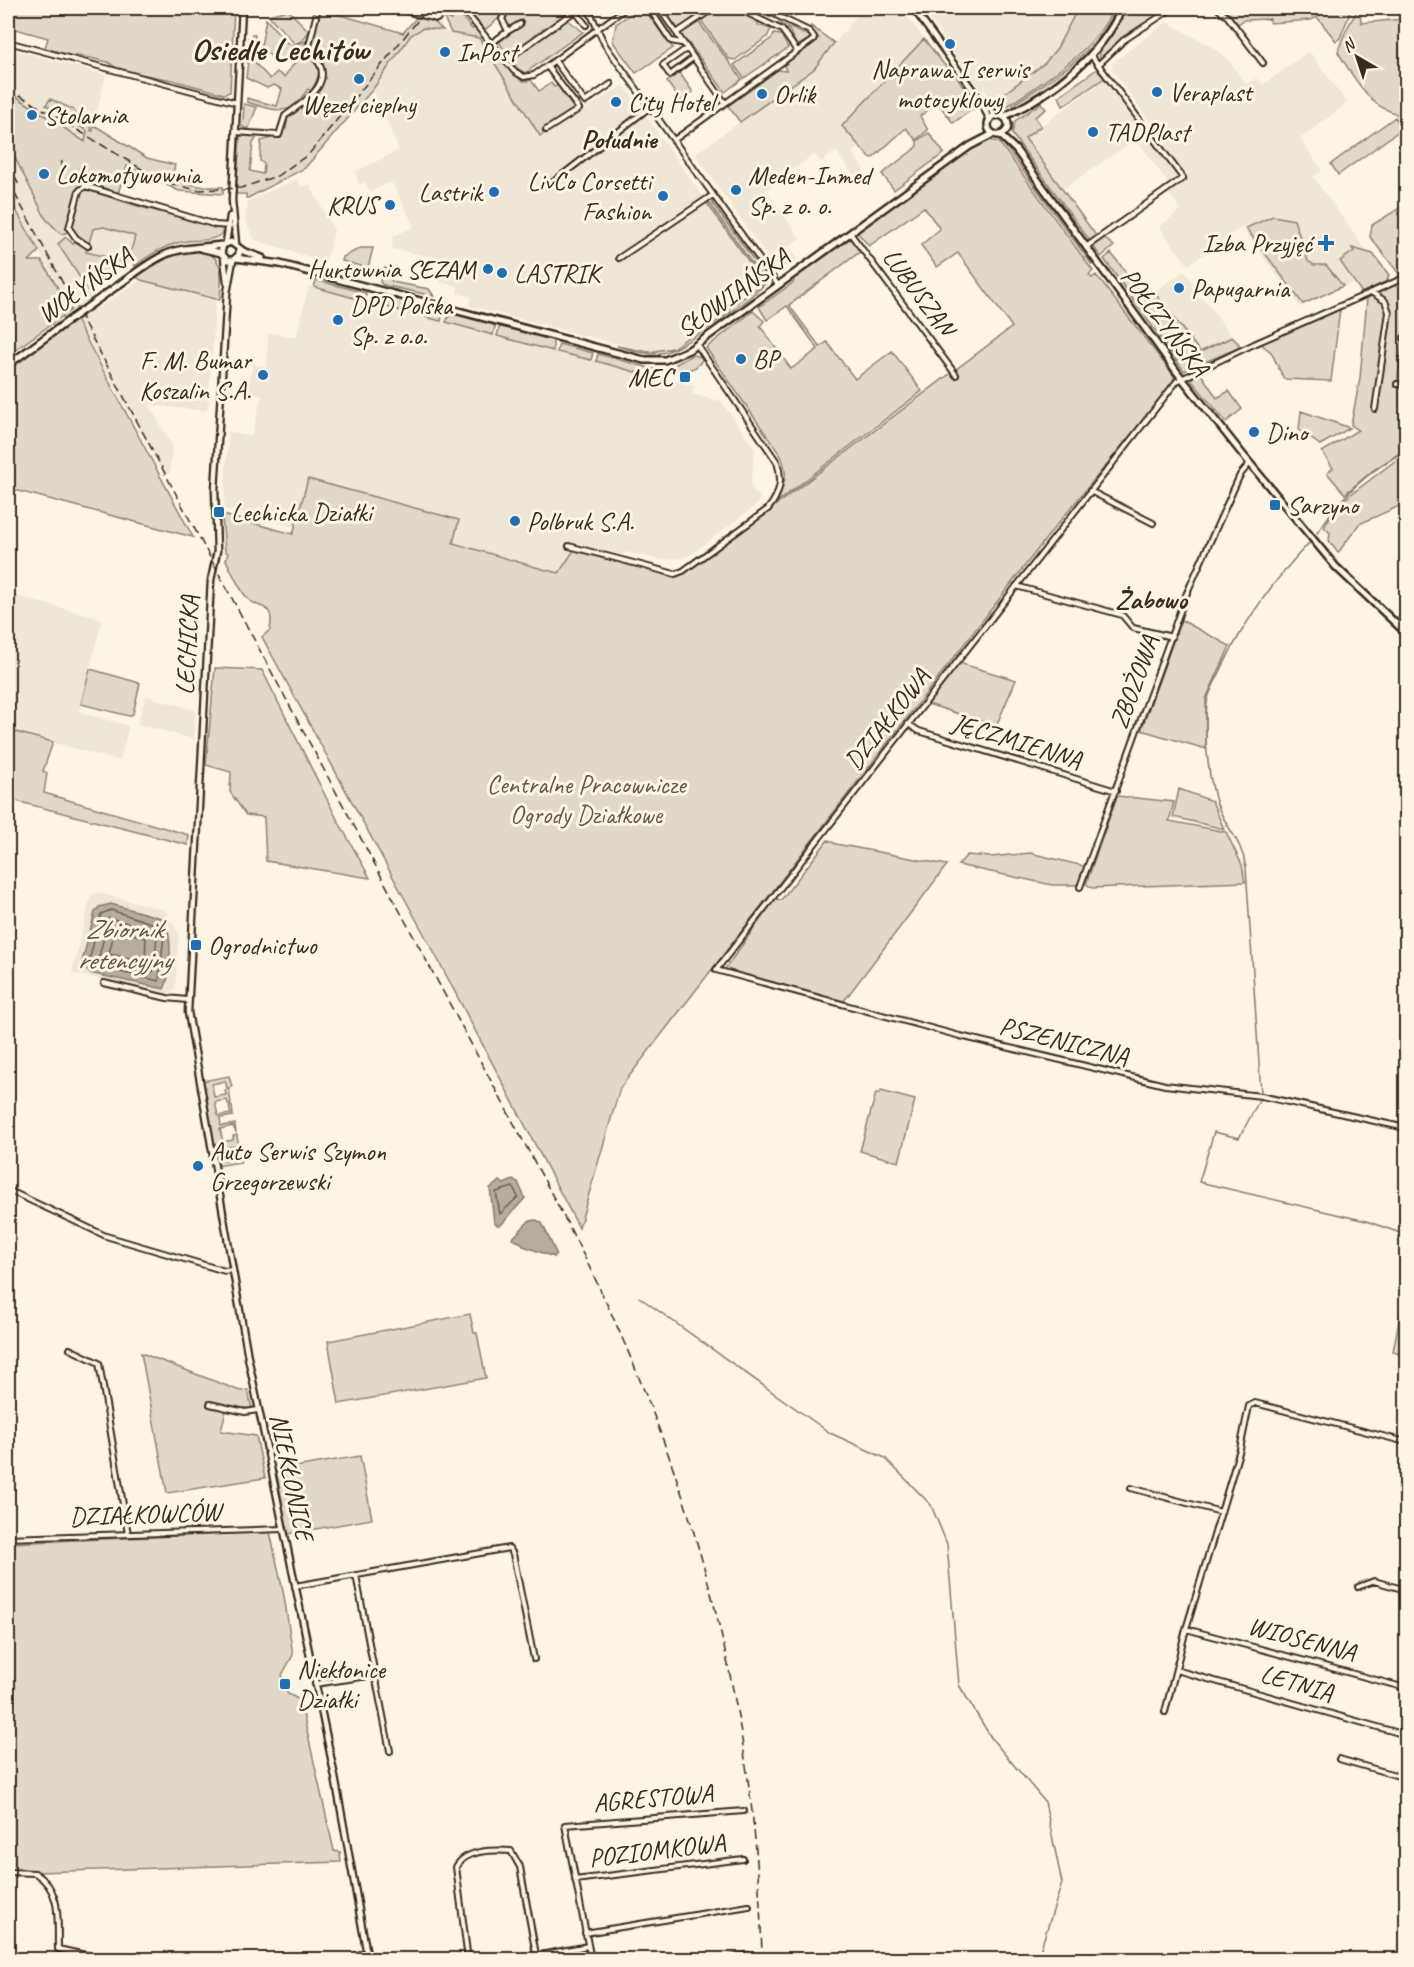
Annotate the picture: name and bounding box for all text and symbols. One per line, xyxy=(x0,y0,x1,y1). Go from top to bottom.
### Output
north arrow xyxy=(1327,27,1387,87)
district label: Osiedle Lechitów xyxy=(191,29,372,70)
text: N xyxy=(1338,33,1361,57)
place label: InPost xyxy=(457,36,520,69)
marker: Naprawa I serwis motocyklowy xyxy=(943,37,957,51)
marker: InPost xyxy=(438,45,452,59)
place label: Naprawa I serwis motocyklowy xyxy=(871,53,1031,116)
marker: Węzeł cieplny xyxy=(352,72,366,86)
place label: Veraplast xyxy=(1169,76,1254,109)
place label: Orlik xyxy=(774,78,818,111)
marker: Veraplast xyxy=(1150,85,1164,99)
place label: City Hotel xyxy=(628,86,719,119)
marker: Orlik xyxy=(755,87,769,101)
place label: Węzeł cieplny xyxy=(302,88,418,121)
marker: City Hotel xyxy=(609,95,623,109)
place label: Stolarnia xyxy=(44,99,129,132)
marker: Stolarnia xyxy=(25,108,39,122)
place label: TADPlast xyxy=(1105,116,1193,149)
district label: Południe xyxy=(581,122,659,156)
marker: TADPlast xyxy=(1086,125,1100,139)
place label: Lokomotywownia xyxy=(56,158,203,191)
place label: Meden-Inmed Sp. z o. o. xyxy=(748,159,874,222)
place label: LivCo Corsetti Fashion xyxy=(527,165,654,228)
marker: Lokomotywownia xyxy=(37,167,51,181)
place label: Lastrik xyxy=(418,176,485,209)
marker: Meden-Inmed Sp. z o. o. xyxy=(729,183,743,197)
marker: Lastrik xyxy=(487,185,501,199)
place label: KRUS xyxy=(327,189,382,222)
marker: LivCo Corsetti Fashion xyxy=(656,189,670,203)
marker: KRUS xyxy=(383,198,397,212)
place label: Izba Przyjęć xyxy=(1202,227,1316,260)
marker: Izba Przyjęć xyxy=(1317,234,1335,252)
street label: WOŁYŃSKA xyxy=(31,238,140,330)
street label: SŁOWIAŃSKA xyxy=(670,240,798,345)
street label: LUBUSZAN xyxy=(875,242,965,346)
place label: Hurtownia SEZAM xyxy=(308,253,477,286)
place label: LASTRIK xyxy=(514,257,603,290)
street label: POŁCZYŃSKA xyxy=(1113,261,1218,384)
marker: Hurtownia SEZAM xyxy=(481,262,495,276)
marker: LASTRIK xyxy=(495,266,509,280)
place label: Papugarnia xyxy=(1191,272,1291,305)
marker: Papugarnia xyxy=(1172,281,1186,295)
place label: DPD Polska Sp. z o.o. xyxy=(350,289,454,352)
marker: DPD Polska Sp. z o.o. xyxy=(331,313,345,327)
place label: BP xyxy=(753,343,781,376)
place label: F. M. Bumar Koszalin S.A. xyxy=(139,344,253,407)
marker: BP xyxy=(734,352,748,366)
place label: MEC xyxy=(628,361,676,394)
marker: F. M. Bumar Koszalin S.A. xyxy=(256,368,270,382)
marker: MEC xyxy=(678,370,692,384)
place label: Dino xyxy=(1266,416,1310,449)
marker: Dino xyxy=(1247,425,1261,439)
place label: Sarzyno xyxy=(1287,489,1361,522)
place label: Lechicka Działki xyxy=(231,496,375,529)
marker: Sarzyno xyxy=(1268,498,1282,512)
marker: Lechicka Działki xyxy=(212,505,226,519)
place label: Polbruk S.A. xyxy=(527,505,635,538)
marker: Polbruk S.A. xyxy=(508,514,522,528)
district label: Żabowo xyxy=(1115,582,1189,616)
street label: LECHICKA xyxy=(168,593,206,696)
street label: ZBOŻOWA xyxy=(1102,630,1166,733)
street label: DZIAŁKOWA xyxy=(837,661,937,776)
street label: JĘCZMIENNA xyxy=(946,705,1087,777)
park label: Centralne Pracownicze Ogrody Działkowe xyxy=(487,768,688,831)
water label: Zbiornik retencyjny xyxy=(77,912,176,977)
place label: Ogrodnictwo xyxy=(208,929,318,962)
marker: Ogrodnictwo xyxy=(189,938,203,952)
street label: PSZENICZNA xyxy=(996,1009,1133,1073)
place label: Auto Serwis Szymon Grzegorzewski xyxy=(210,1135,386,1198)
marker: Auto Serwis Szymon Grzegorzewski xyxy=(191,1159,205,1173)
street label: NIEKŁONICE xyxy=(262,1411,322,1547)
street label: DZIAŁKOWCÓW xyxy=(69,1495,225,1533)
street label: WIOSENNA xyxy=(1245,1609,1361,1670)
place label: Niekłonice Działki xyxy=(297,1653,387,1716)
street label: LETNIA xyxy=(1257,1657,1338,1709)
marker: Niekłonice Działki xyxy=(278,1677,292,1691)
street label: AGRESTOWA xyxy=(592,1776,716,1820)
street label: POZIOMKOWA xyxy=(587,1825,728,1875)

